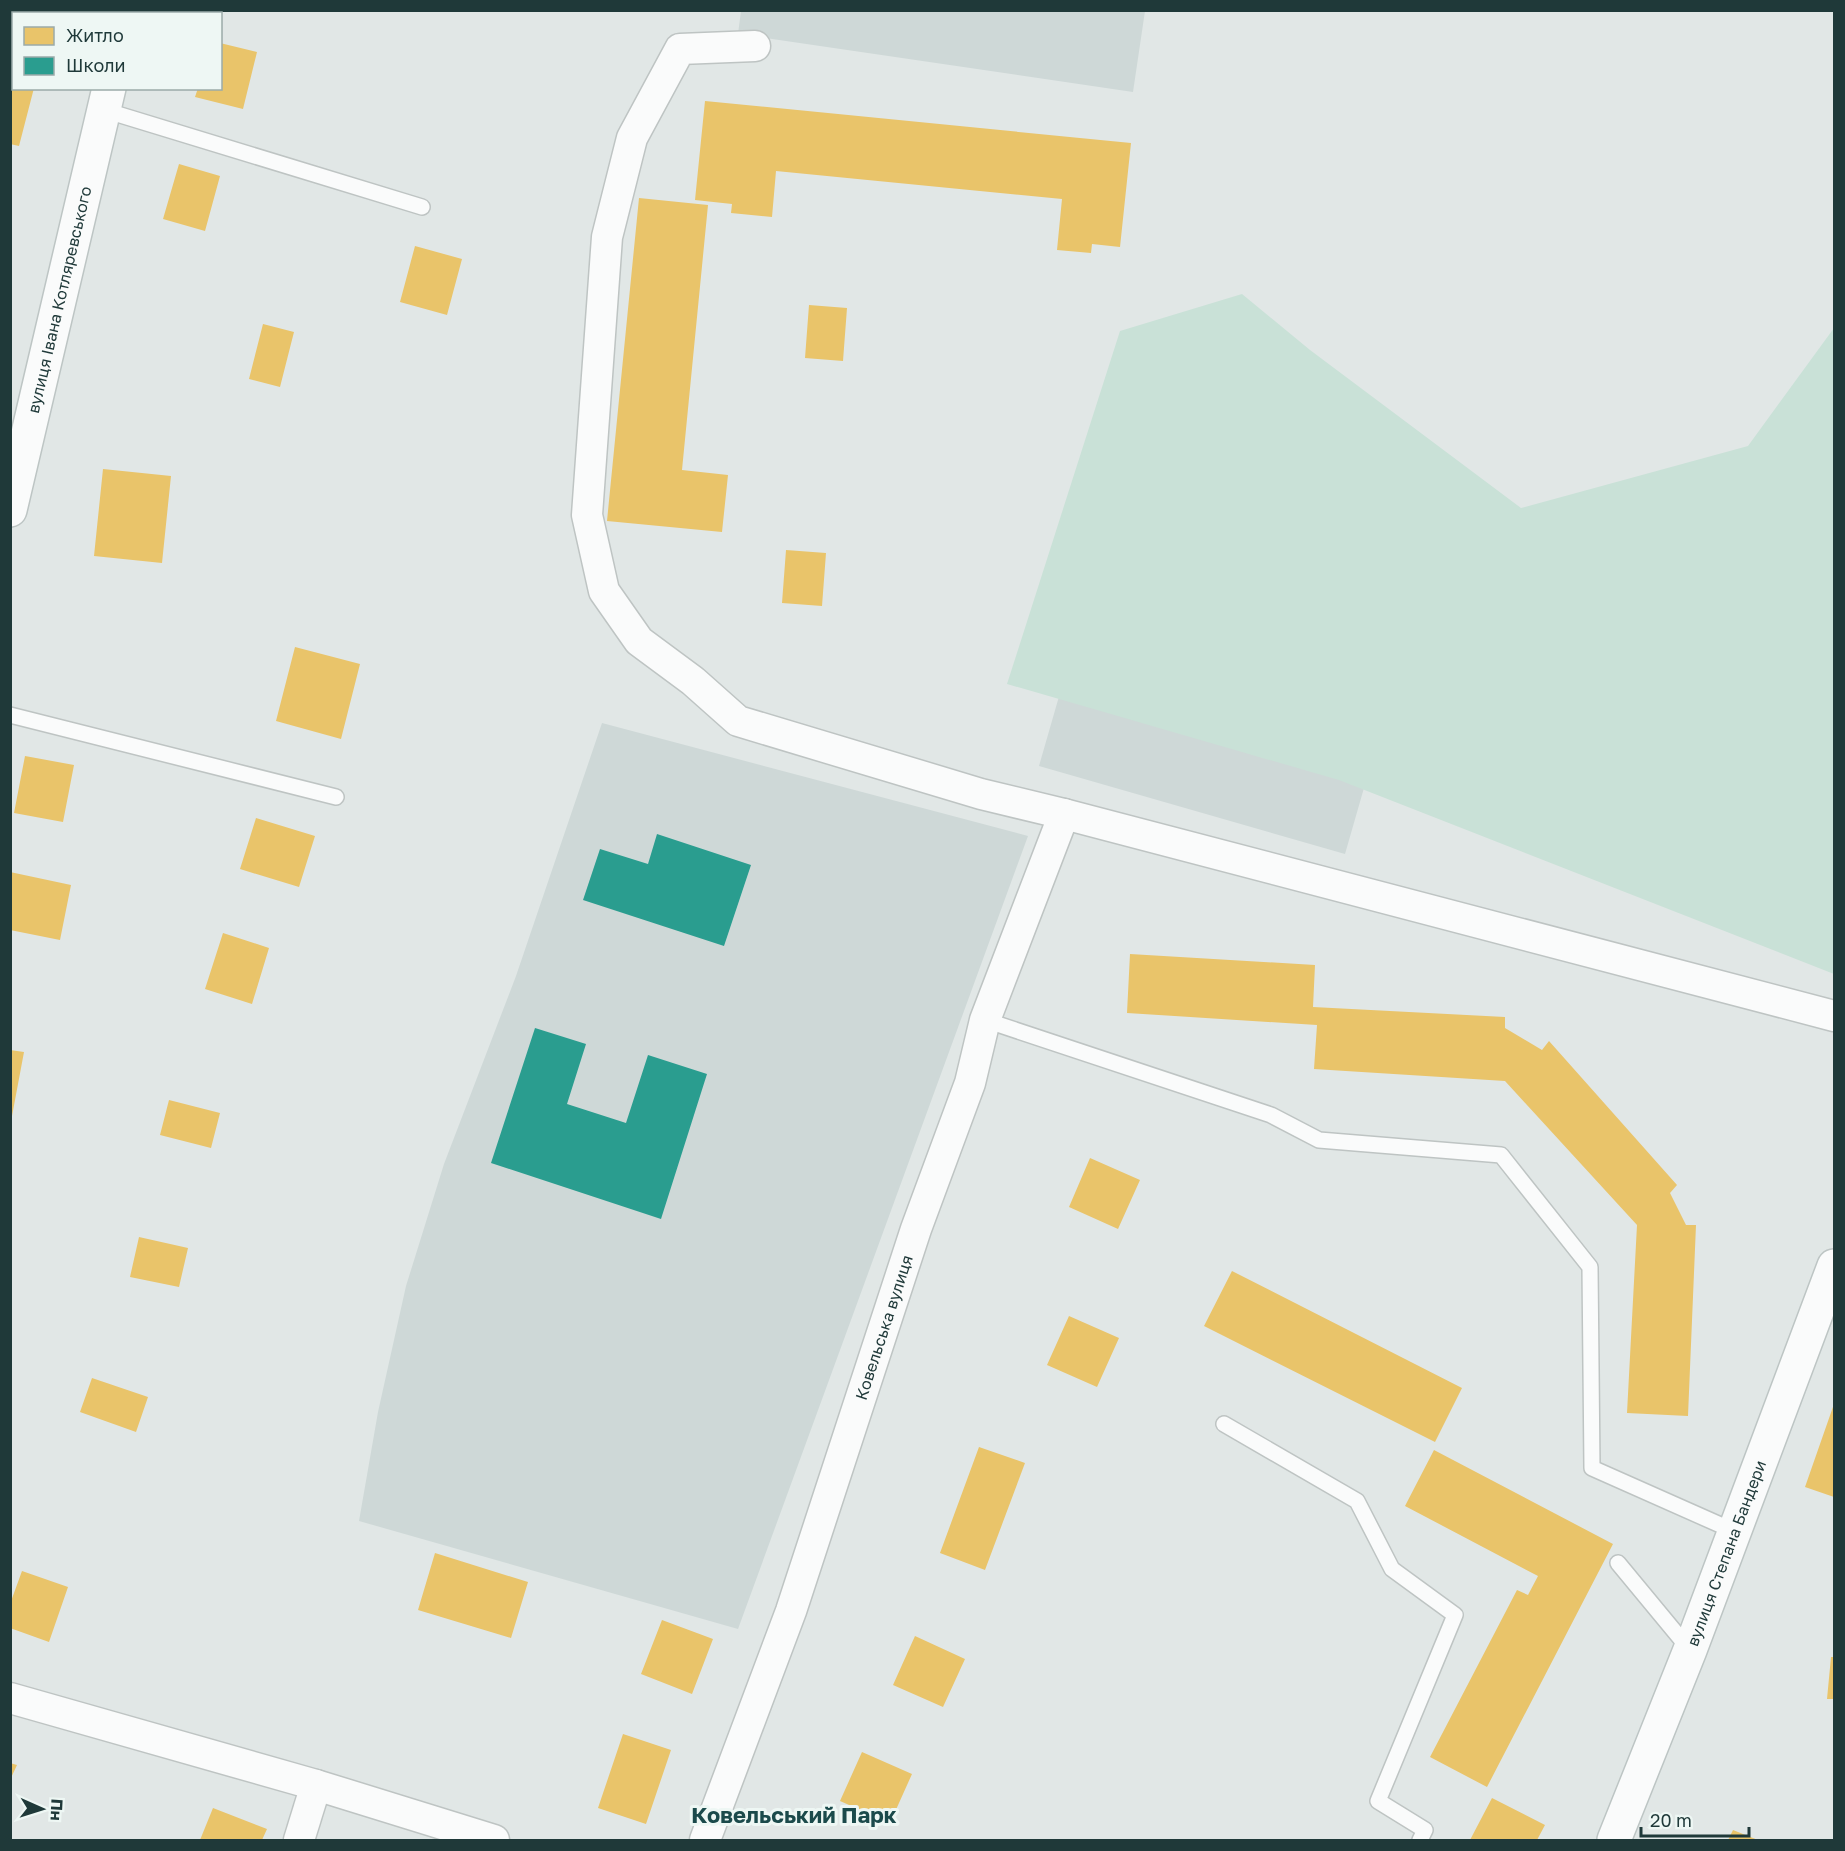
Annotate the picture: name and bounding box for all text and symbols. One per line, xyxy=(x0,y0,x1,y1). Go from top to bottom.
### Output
legend xyxy=(12,12,222,90)
text: Житло xyxy=(66,24,124,46)
text: Школи xyxy=(66,54,126,76)
street label: вулиця Івана Котляревського xyxy=(23,184,96,415)
street label: Ковельська вулиця xyxy=(851,1252,917,1403)
street label: вулиця Степана Бандери xyxy=(1682,1457,1770,1649)
north arrow xyxy=(12,1779,72,1839)
text: Пн xyxy=(46,1798,68,1821)
scale bar xyxy=(1641,1800,1749,1838)
district label: Ковельський Парк xyxy=(691,1801,897,1828)
text: 20 m xyxy=(1650,1809,1692,1831)

